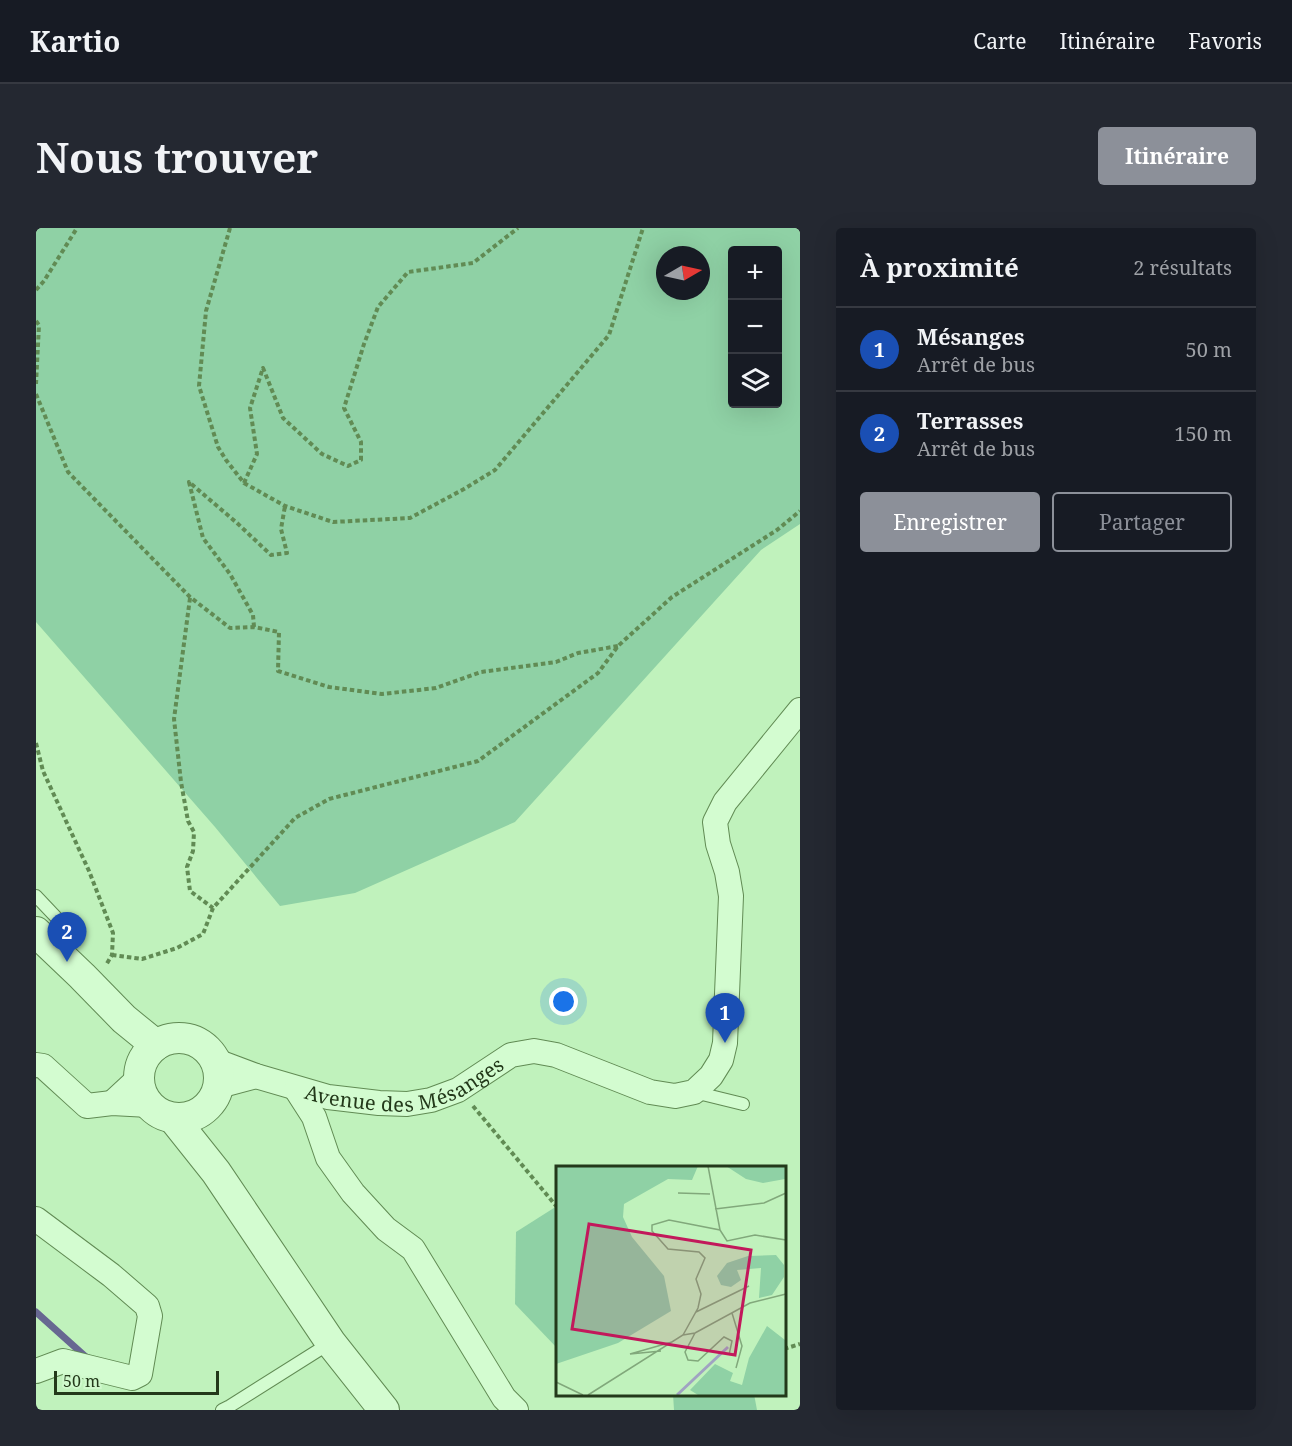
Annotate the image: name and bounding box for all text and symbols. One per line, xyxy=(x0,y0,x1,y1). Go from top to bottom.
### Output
text: Kartio xyxy=(30,22,120,60)
text: Carte xyxy=(973,27,1027,55)
text: Itinéraire xyxy=(1060,27,1155,55)
text: Favoris xyxy=(1188,27,1262,55)
button: Itinéraire xyxy=(1098,127,1256,185)
text: Nous trouver xyxy=(36,128,318,185)
north arrow xyxy=(656,246,710,300)
map controls xyxy=(728,246,782,408)
button: + xyxy=(728,246,782,300)
text: À proximité xyxy=(860,249,1019,285)
text: 2 résultats xyxy=(1133,254,1232,281)
button: − xyxy=(728,300,782,354)
text: Mésanges xyxy=(917,321,1024,351)
text: 1 xyxy=(874,336,885,363)
text: 50 m xyxy=(1186,336,1232,363)
text: Arrêt de bus xyxy=(917,351,1035,378)
button: layers xyxy=(728,354,782,408)
text: Terrasses xyxy=(917,405,1023,435)
text: 2 xyxy=(874,420,885,447)
text: 150 m xyxy=(1174,420,1232,447)
text: Arrêt de bus xyxy=(917,435,1035,462)
button: Enregistrer xyxy=(860,492,1040,552)
button: Partager xyxy=(1052,492,1232,552)
pin: 2 xyxy=(48,912,87,962)
your location xyxy=(549,987,578,1016)
pin: 1 xyxy=(706,994,744,1043)
street label: Avenue des Mésanges xyxy=(302,1050,508,1118)
inset map xyxy=(556,1166,785,1395)
scale bar xyxy=(54,1368,219,1396)
text: 50 m xyxy=(63,1370,100,1392)

